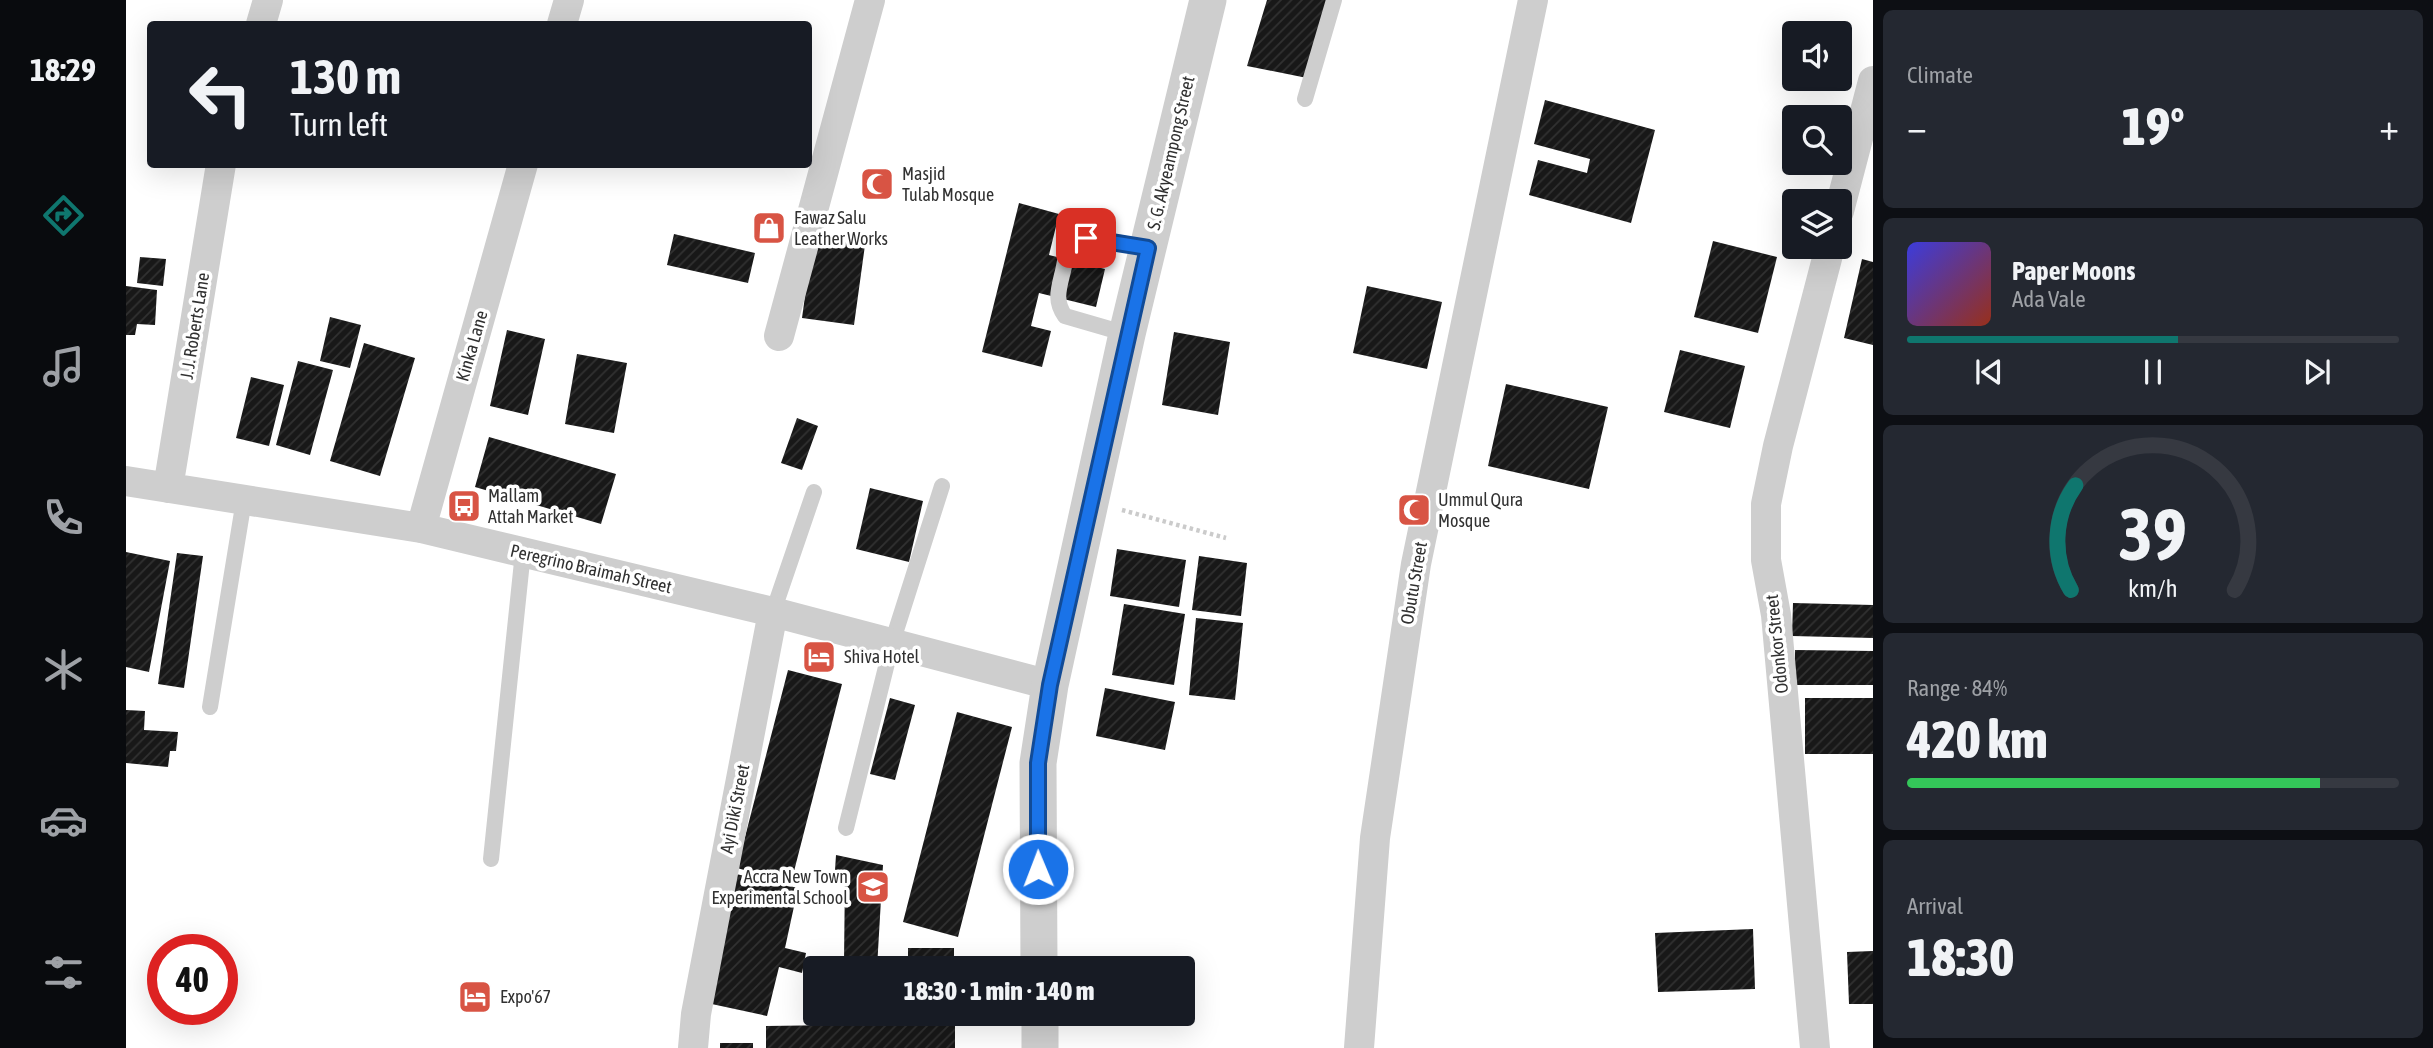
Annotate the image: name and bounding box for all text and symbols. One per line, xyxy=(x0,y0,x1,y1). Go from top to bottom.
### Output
map controls xyxy=(1782,21,1852,259)
button: sound xyxy=(1782,21,1852,91)
text: 130 m xyxy=(290,48,401,104)
icon: left xyxy=(175,49,266,140)
text: 18:29 xyxy=(30,51,96,88)
text: Climate xyxy=(1907,62,1973,88)
street label: S. G. Akyeampong Street xyxy=(1143,74,1198,232)
text: 19° xyxy=(2121,96,2185,156)
button: search xyxy=(1782,105,1852,175)
text: − xyxy=(1907,105,1927,148)
text: + xyxy=(2379,105,2399,148)
text: Turn left xyxy=(290,106,388,143)
place label: Masjid Tulab Mosque xyxy=(902,163,994,205)
mosque icon: Masjid Tulab Mosque xyxy=(858,165,896,203)
button: layers xyxy=(1782,189,1852,259)
icon: directions xyxy=(39,191,88,240)
place label: Fawaz Salu Leather Works xyxy=(794,207,888,249)
pin xyxy=(1056,208,1116,268)
shop icon: Fawaz Salu Leather Works xyxy=(750,209,788,247)
icon: arrive xyxy=(1067,219,1105,257)
text: Paper Moons xyxy=(2012,256,2135,286)
street label: J. J. Roberts Lane xyxy=(176,271,213,381)
text: Ada Vale xyxy=(2012,286,2086,312)
street label: Kinka Lane xyxy=(451,308,492,384)
icon: music xyxy=(39,342,88,391)
icon: previous xyxy=(1970,353,2008,391)
icon: pause xyxy=(2134,353,2172,391)
icon: next xyxy=(2298,353,2336,391)
place label: Mallam Attah Market xyxy=(488,485,573,527)
bus stop icon: Mallam Attah Market xyxy=(445,487,483,525)
place label: Ummul Qura Mosque xyxy=(1438,489,1523,531)
mosque icon: Ummul Qura Mosque xyxy=(1395,491,1433,529)
text: 39 xyxy=(2119,492,2187,575)
icon: phone xyxy=(39,493,88,542)
street label: Peregrino Braimah Street xyxy=(508,540,674,597)
street label: Obutu Street xyxy=(1396,540,1431,626)
text: km/h xyxy=(2128,574,2178,602)
street label: Odonkor Street xyxy=(1761,593,1792,695)
hotel icon: Shiva Hotel xyxy=(800,638,838,676)
icon: climate xyxy=(39,645,88,694)
place label: Shiva Hotel xyxy=(844,646,920,667)
text: Range · 84% xyxy=(1907,675,2007,701)
text: 420 km xyxy=(1907,709,2048,769)
street label: Ayi Diki Street xyxy=(716,762,753,855)
icon: car xyxy=(39,796,88,845)
position arrow xyxy=(1001,832,1075,906)
place label: Accra New Town Experimental School xyxy=(712,866,848,908)
school or university icon: Accra New Town Experimental School xyxy=(854,868,892,906)
text: Arrival xyxy=(1907,893,1963,919)
text: 18:30 xyxy=(1907,927,2014,987)
speed limit sign: 40 xyxy=(147,934,238,1025)
icon: filters xyxy=(39,948,88,997)
text: 18:30 · 1 min · 140 m xyxy=(904,976,1094,1006)
hotel icon: Expo'67 xyxy=(456,978,494,1016)
place label: Expo'67 xyxy=(500,986,551,1007)

